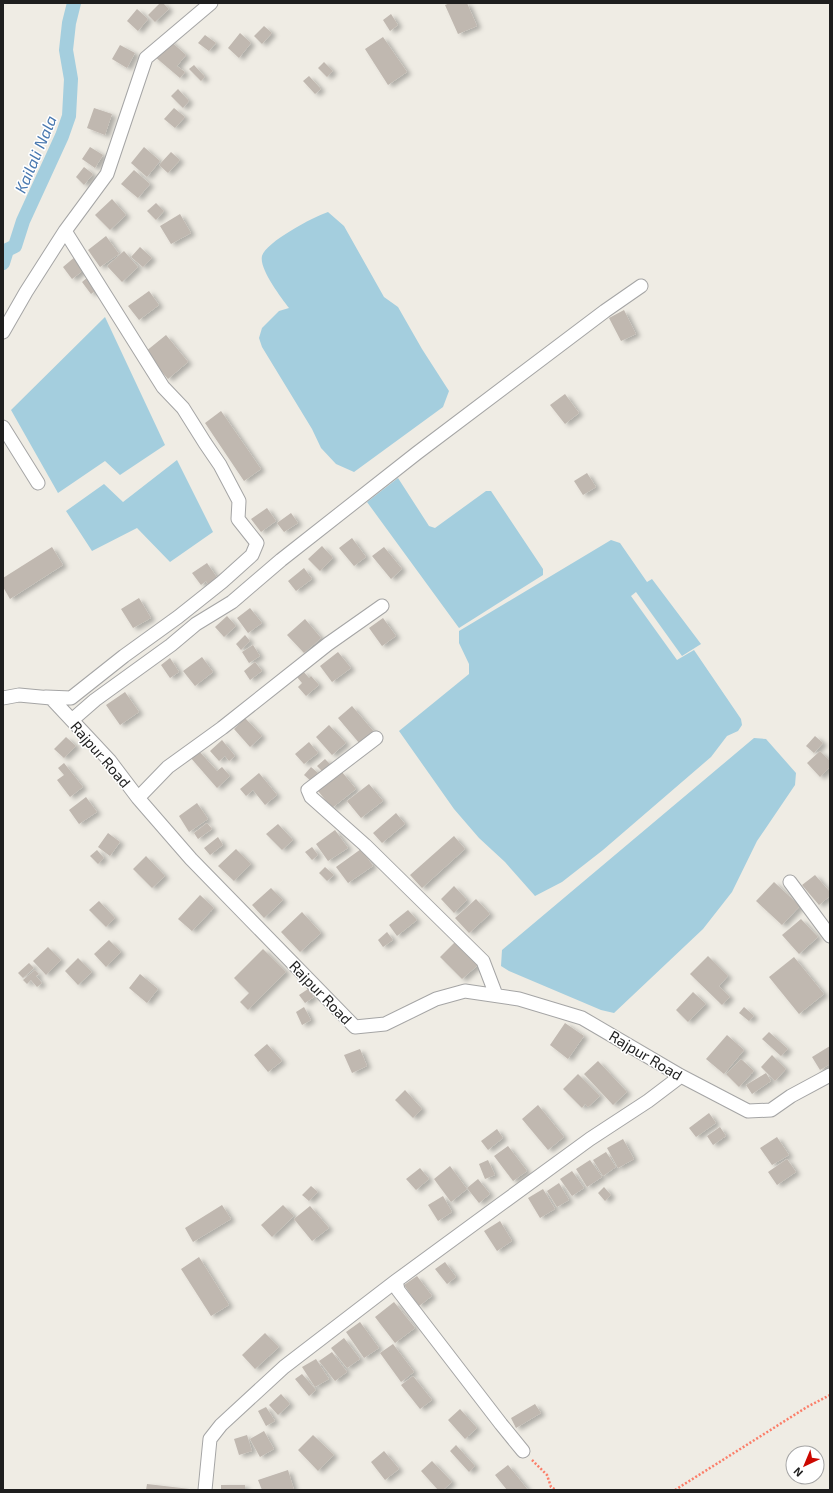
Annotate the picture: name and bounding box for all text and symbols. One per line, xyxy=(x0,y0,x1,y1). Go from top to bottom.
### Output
water label: Kailali Nala xyxy=(10,112,60,196)
street label: Rajpur Road xyxy=(67,717,135,792)
street label: Rajpur Road xyxy=(285,956,356,1028)
street label: Rajpur Road xyxy=(606,1026,686,1085)
north arrow xyxy=(785,1445,825,1485)
text: N xyxy=(790,1465,805,1480)

